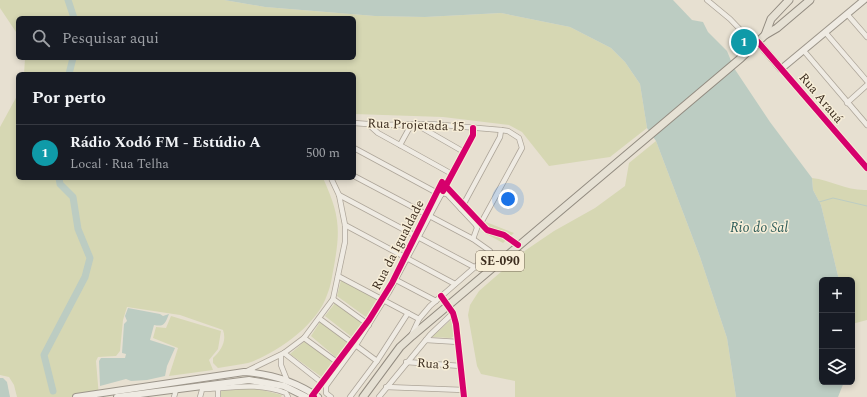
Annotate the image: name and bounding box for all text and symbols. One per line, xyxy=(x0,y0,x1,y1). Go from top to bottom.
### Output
search box xyxy=(16,16,356,60)
icon: search xyxy=(30,27,52,49)
text: Pesquisar aqui xyxy=(62,27,159,50)
pin: 1 xyxy=(731,27,757,57)
street label: Rua Arauá xyxy=(794,68,849,128)
text: Por perto xyxy=(32,85,106,111)
street label: Rua Projetada 15 xyxy=(367,113,465,137)
text: Rádio Xodó FM - Estúdio A xyxy=(70,131,261,154)
text: 1 xyxy=(41,143,49,163)
text: 500 m xyxy=(306,143,340,163)
text: Local · Rua Telha xyxy=(70,154,169,174)
your location xyxy=(498,189,518,209)
street label: Rua da Igualdade xyxy=(367,196,429,294)
water label: Rio do Sal xyxy=(730,217,788,238)
road number: SE-090 xyxy=(476,251,524,271)
map controls xyxy=(819,277,855,385)
button: + xyxy=(819,277,855,313)
button: − xyxy=(819,313,855,349)
button: layers xyxy=(819,349,855,385)
street label: Rua 3 xyxy=(416,353,450,375)

